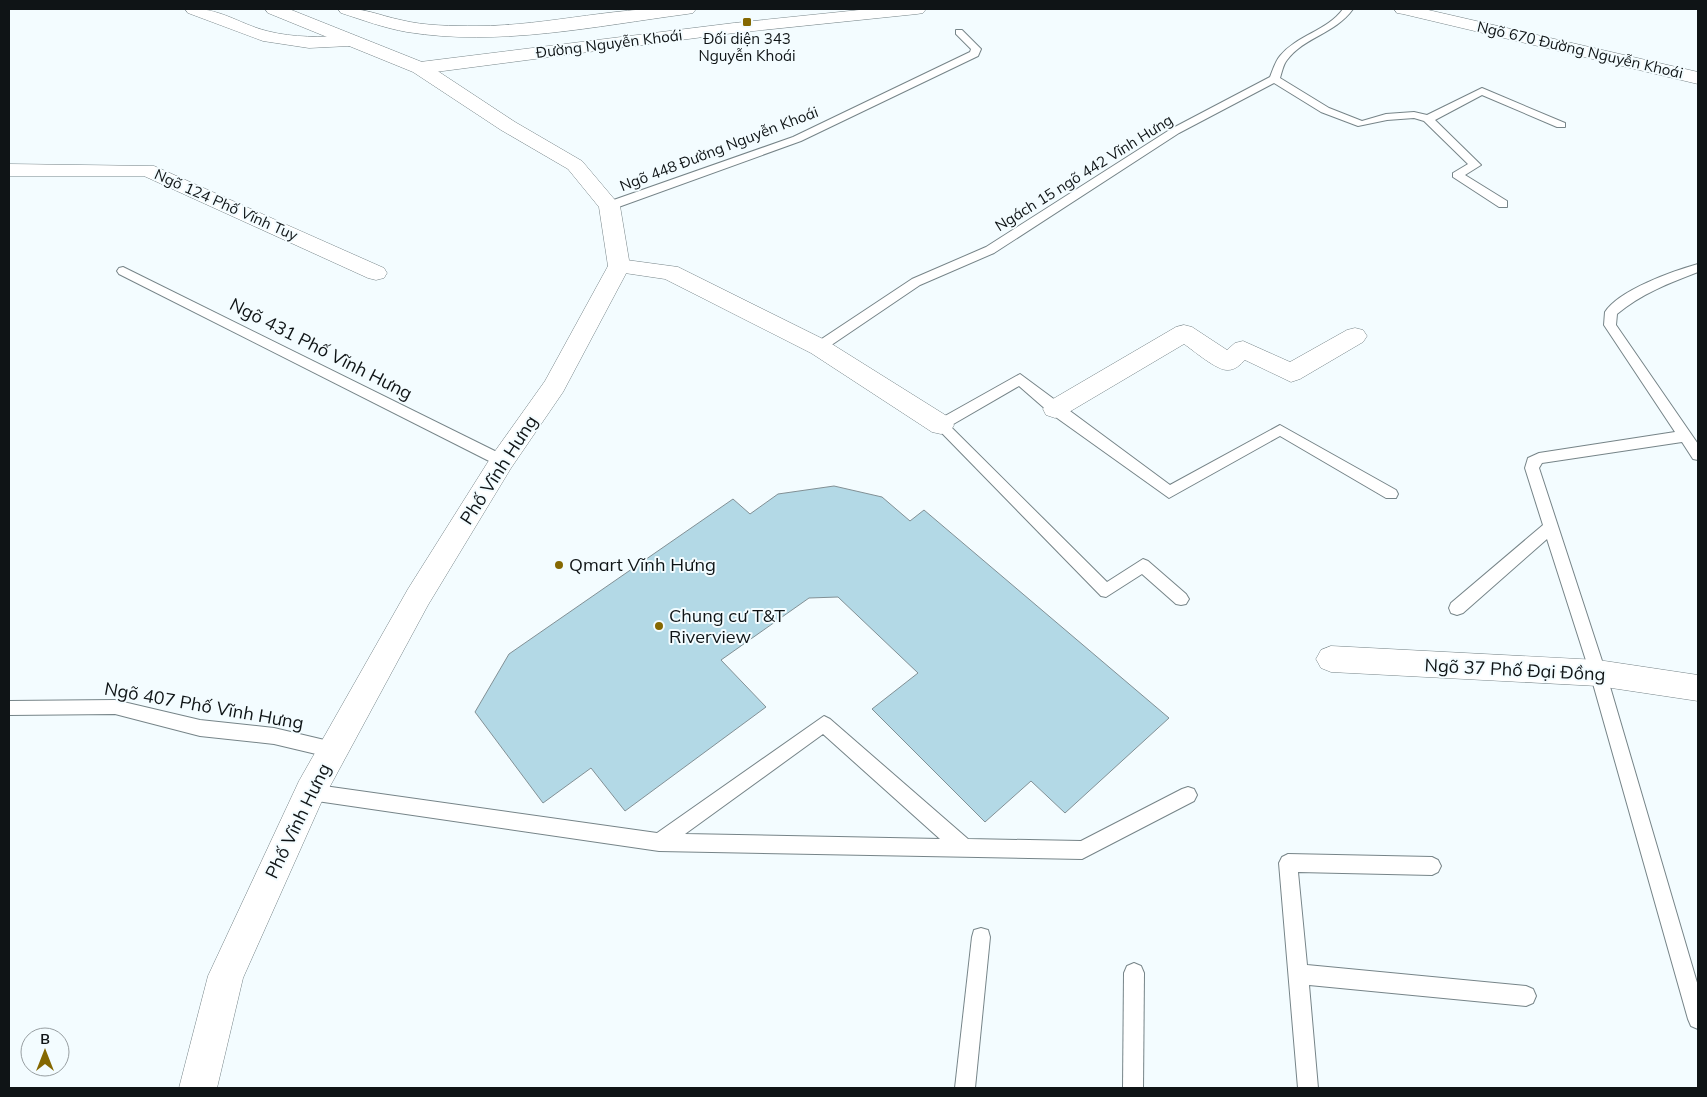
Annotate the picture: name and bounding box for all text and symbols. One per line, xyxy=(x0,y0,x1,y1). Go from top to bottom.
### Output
marker: Đối diện 343 Nguyễn Khoái xyxy=(741,16,753,28)
street label: Ngõ 670 Đường Nguyễn Khoái xyxy=(1475,17,1685,82)
street label: Đường Nguyễn Khoái xyxy=(535,25,683,62)
place label: Đối diện 343 Nguyễn Khoái xyxy=(698,29,796,65)
street label: Ngõ 448 Đường Nguyễn Khoái xyxy=(617,102,821,195)
street label: Ngách 15 ngõ 442 Vĩnh Hưng xyxy=(991,110,1176,235)
street label: Ngõ 124 Phố Vĩnh Tuy xyxy=(152,164,301,245)
street label: Ngõ 431 Phố Vĩnh Hưng xyxy=(226,292,416,405)
street label: Phố Vĩnh Hưng xyxy=(455,411,542,529)
place label: Qmart Vĩnh Hưng xyxy=(569,553,716,576)
marker: Qmart Vĩnh Hưng xyxy=(553,559,565,571)
place label: Chung cư T&T Riverview xyxy=(669,604,785,648)
marker: Chung cư T&T Riverview xyxy=(653,620,665,632)
street label: Ngõ 37 Phố Đại Đồng xyxy=(1424,653,1606,686)
street label: Ngõ 407 Phố Vĩnh Hưng xyxy=(103,677,306,734)
street label: Phố Vĩnh Hưng xyxy=(260,759,335,882)
north arrow xyxy=(20,1027,70,1077)
text: B xyxy=(40,1030,50,1048)

